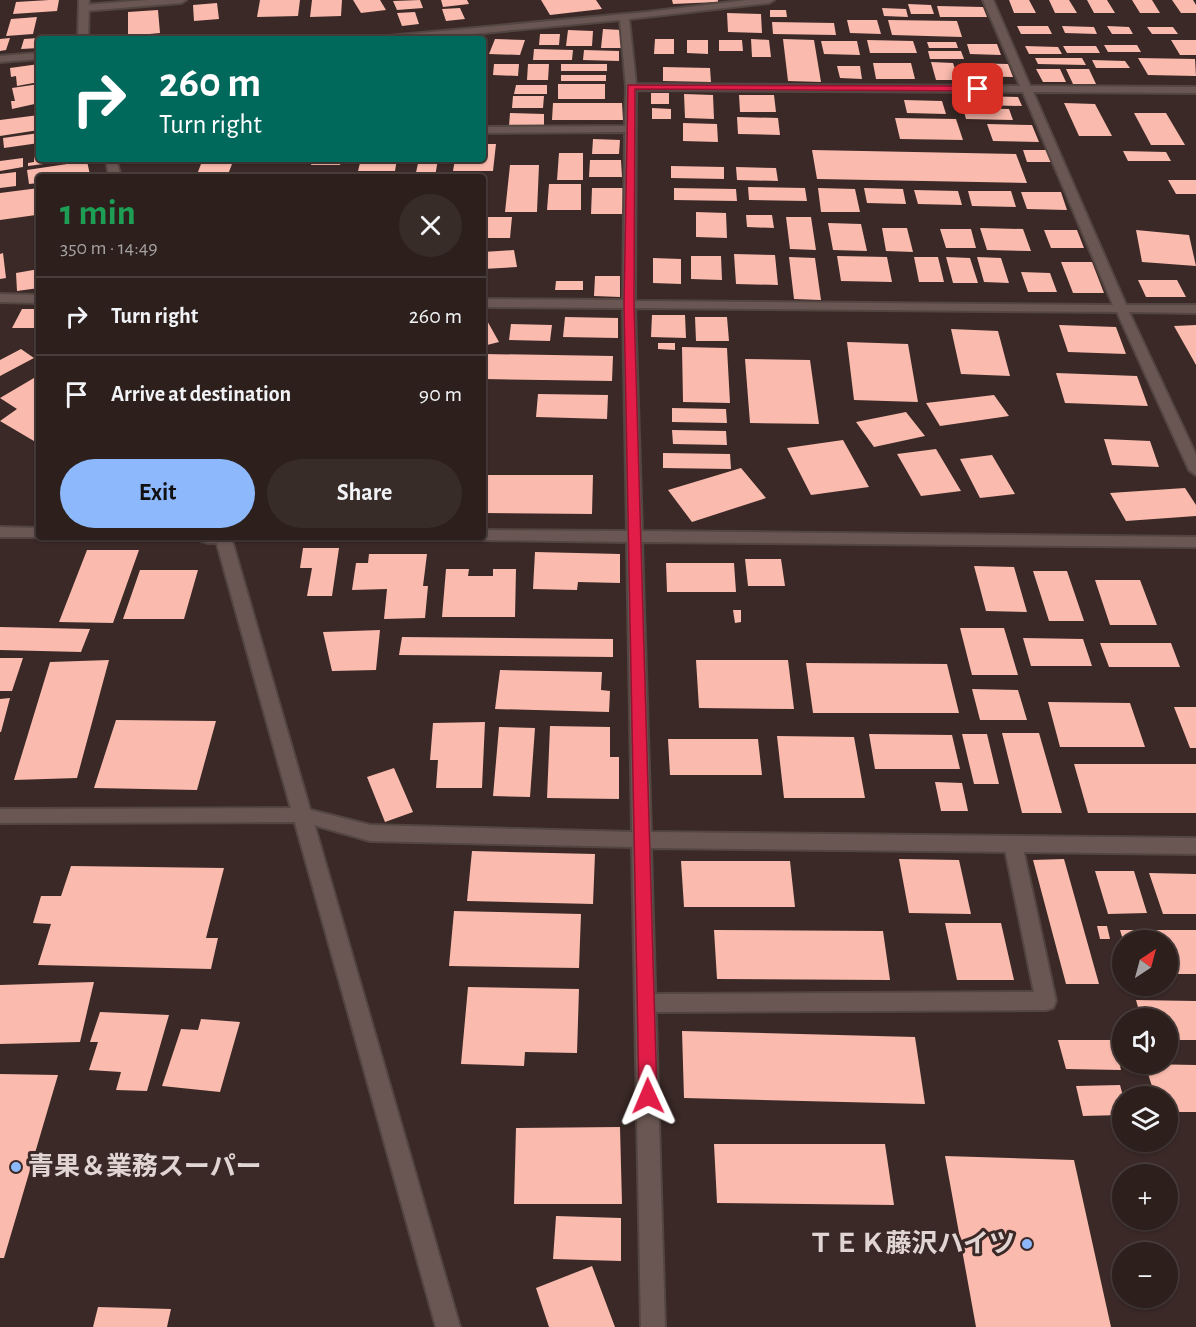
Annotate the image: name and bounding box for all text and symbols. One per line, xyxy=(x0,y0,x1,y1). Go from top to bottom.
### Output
icon: right xyxy=(60,60,138,138)
text: 260 m xyxy=(159,62,261,104)
pin xyxy=(952,63,1003,114)
icon: arrive xyxy=(961,72,994,105)
text: Turn right xyxy=(159,111,262,138)
button: close xyxy=(399,194,462,257)
text: 1 min xyxy=(60,195,136,231)
text: 350 m · 14:49 xyxy=(60,238,158,258)
icon: right xyxy=(60,300,93,333)
text: Turn right xyxy=(111,305,198,327)
text: 260 m xyxy=(409,305,462,327)
icon: arrive xyxy=(60,378,93,411)
text: Arrive at destination xyxy=(111,383,291,405)
text: 90 m xyxy=(419,383,462,405)
button: Exit xyxy=(60,459,255,528)
button: Share xyxy=(267,459,462,528)
north arrow xyxy=(1112,930,1178,996)
map controls xyxy=(1112,930,1178,1308)
button: sound xyxy=(1112,1008,1178,1074)
position arrow xyxy=(616,1064,680,1128)
button: layers xyxy=(1112,1086,1178,1152)
place label: 青果＆業務スーパー xyxy=(28,1152,262,1180)
marker: 青果＆業務スーパー xyxy=(9,1160,23,1174)
button: + xyxy=(1112,1164,1178,1230)
place label: ＴＥＫ藤沢ハイツ xyxy=(808,1229,1015,1257)
marker: ＴＥＫ藤沢ハイツ xyxy=(1020,1237,1034,1251)
button: − xyxy=(1112,1242,1178,1308)

